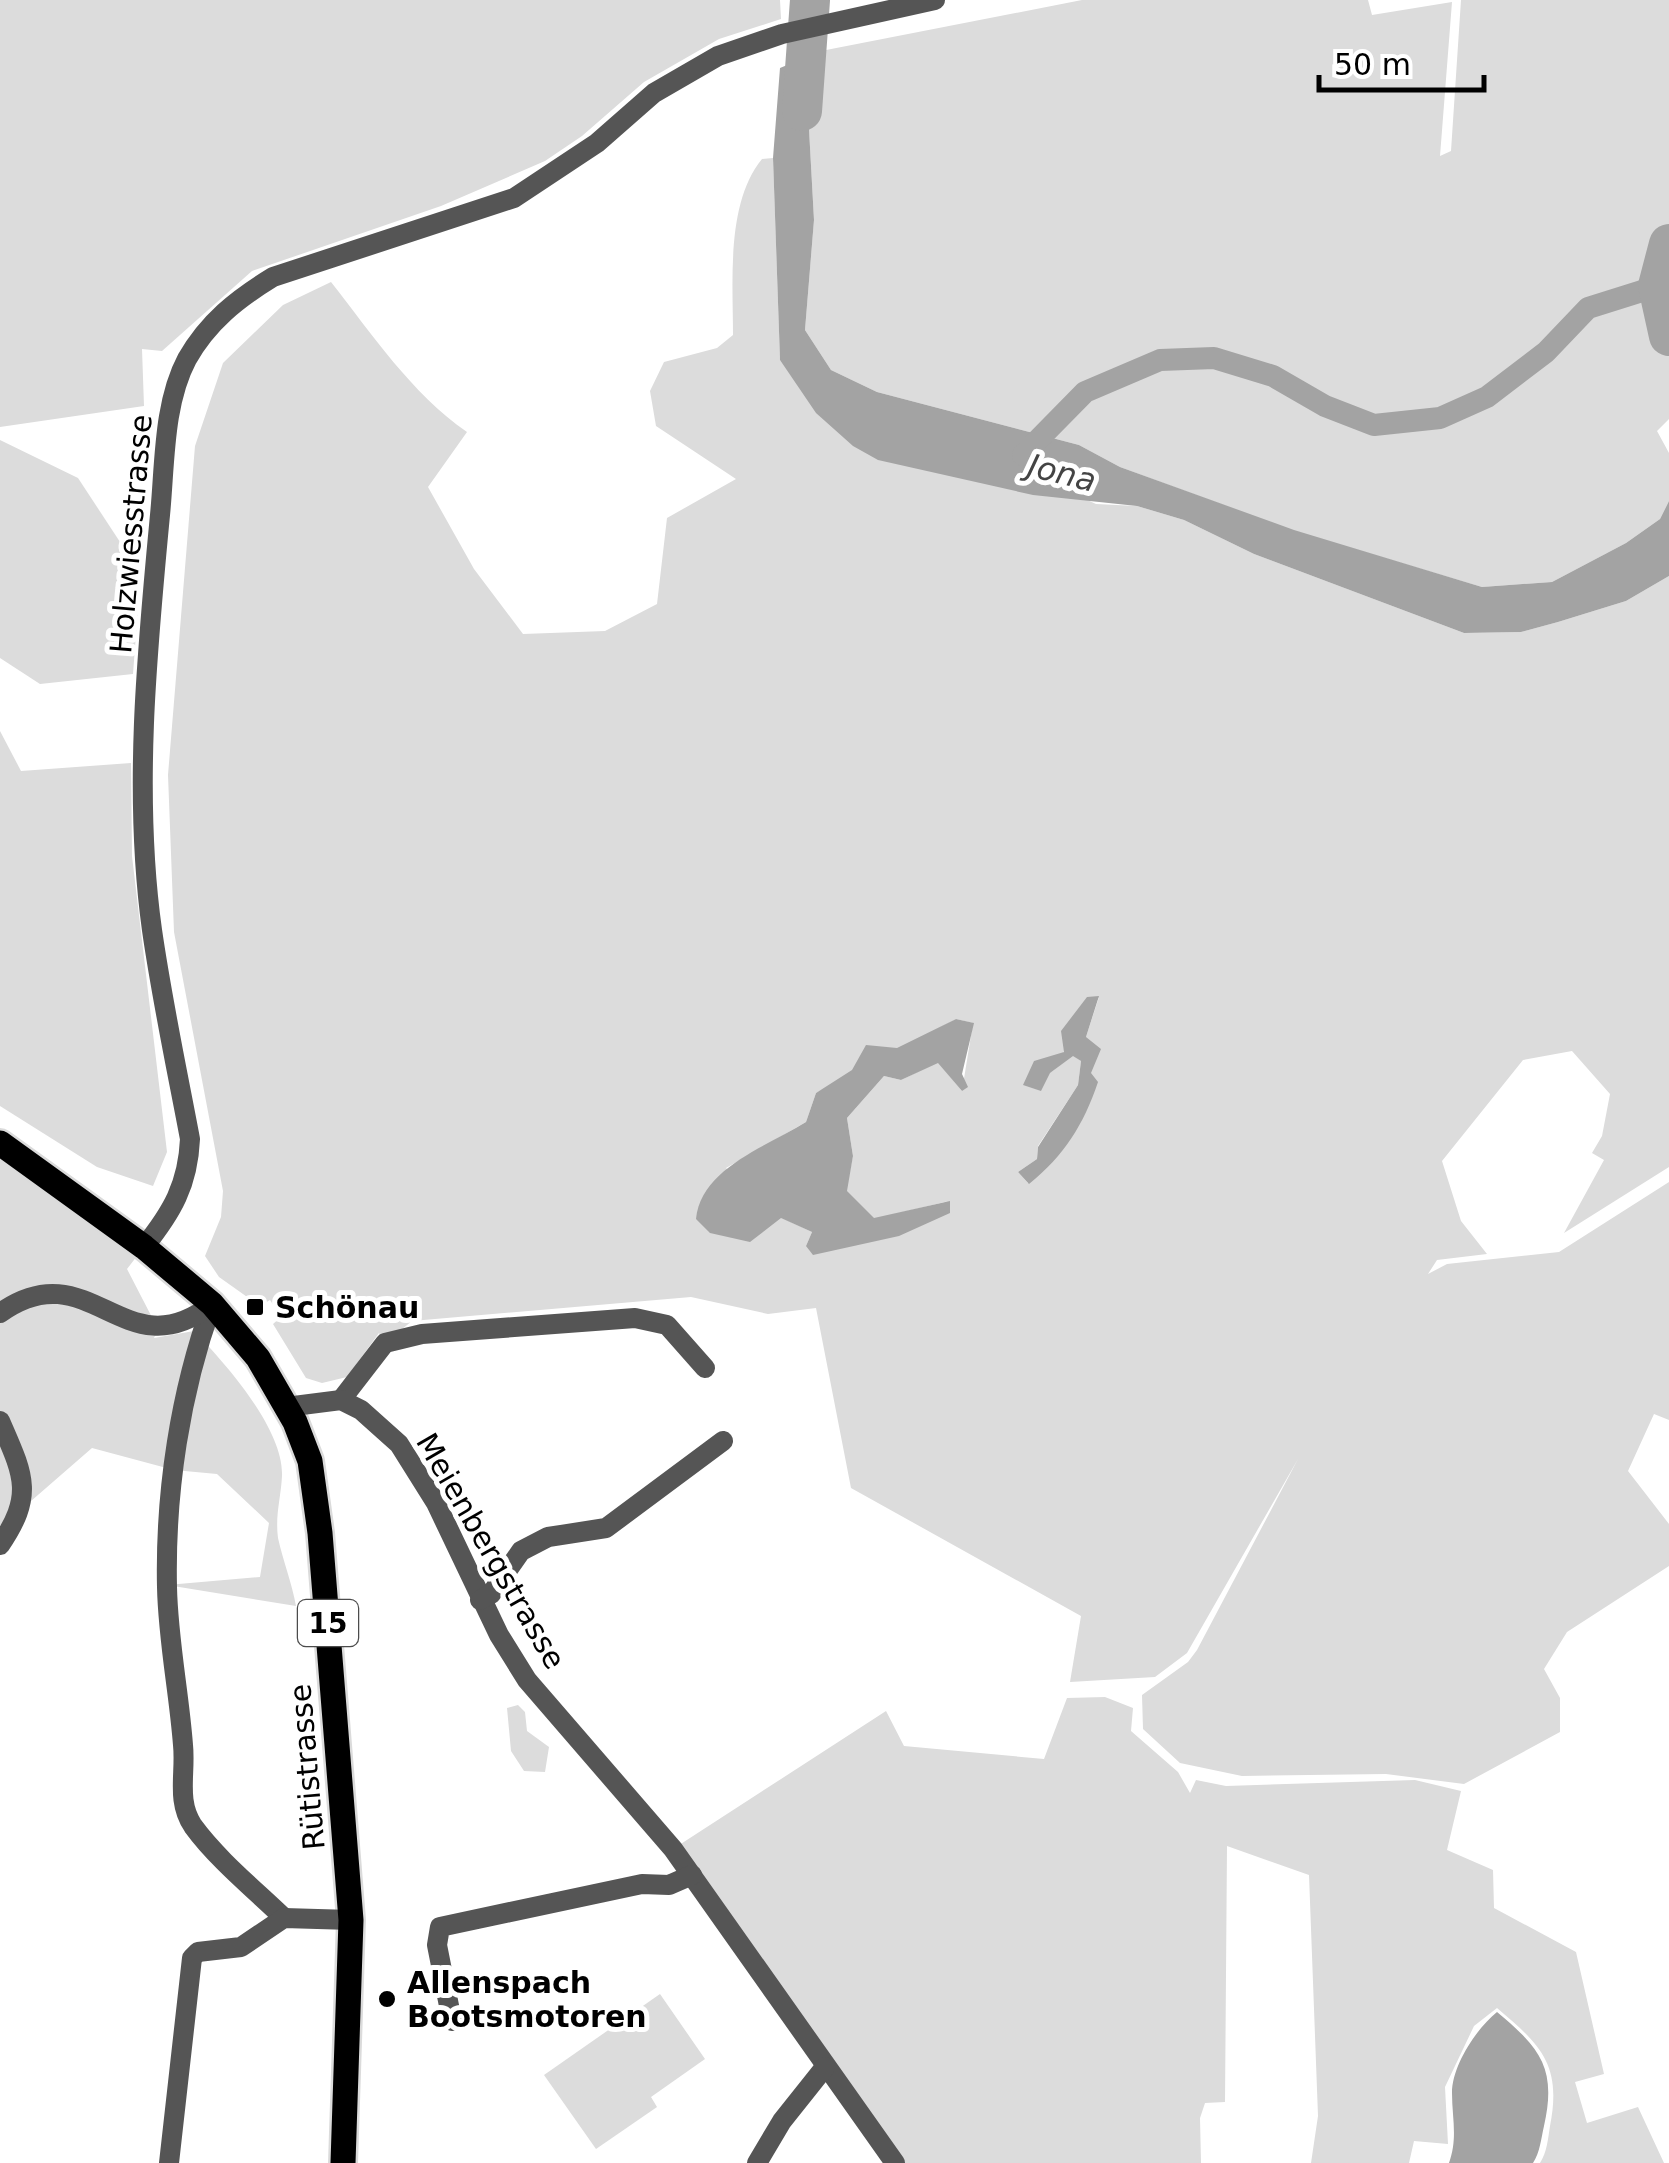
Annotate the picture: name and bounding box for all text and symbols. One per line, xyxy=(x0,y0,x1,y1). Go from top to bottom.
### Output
scale bar xyxy=(1319,30,1484,92)
text: 50 m xyxy=(1334,47,1411,82)
street label: Holzwiesstrasse xyxy=(103,413,159,655)
water label: Jona xyxy=(1018,445,1100,500)
place label: Schönau xyxy=(275,1290,419,1325)
marker: Schönau xyxy=(244,1296,266,1318)
street label: Meienbergstrasse xyxy=(409,1427,573,1675)
road number: 15 xyxy=(298,1600,358,1646)
street label: Rütistrasse xyxy=(282,1683,332,1851)
place label: Allenspach Bootsmotoren xyxy=(407,1965,647,2034)
marker: Allenspach Bootsmotoren xyxy=(376,1988,398,2010)

